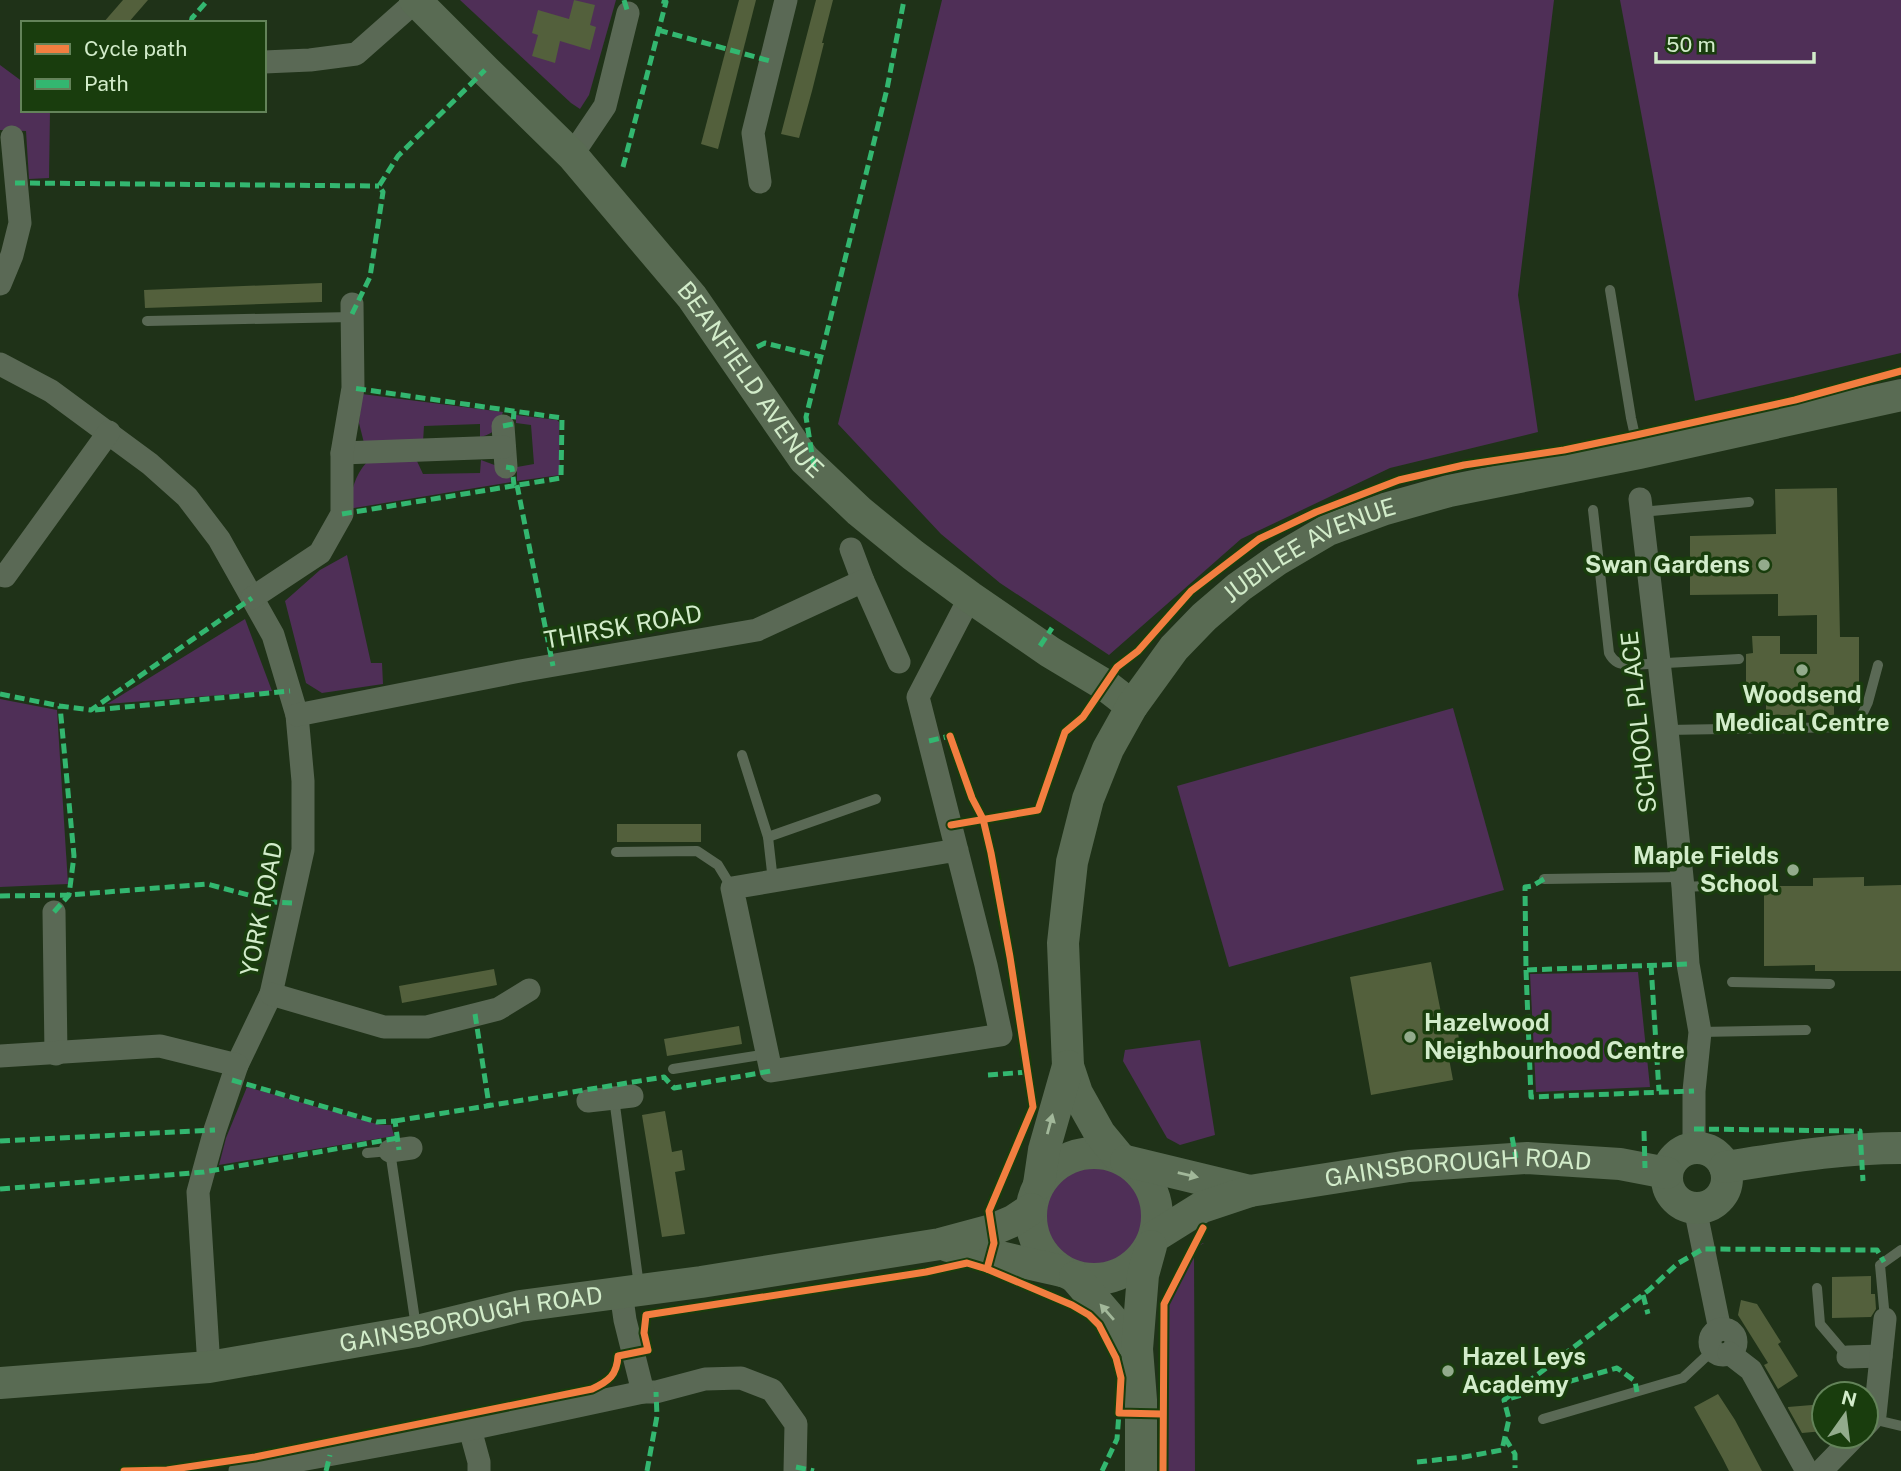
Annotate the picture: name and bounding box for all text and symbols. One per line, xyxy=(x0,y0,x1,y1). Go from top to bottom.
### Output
legend xyxy=(21,21,266,112)
scale bar xyxy=(1656,21,1814,65)
text: 50 m xyxy=(1666,32,1716,57)
text: Cycle path xyxy=(84,36,187,61)
text: Path xyxy=(84,71,129,96)
street label: BEANFIELD AVENUE xyxy=(672,275,830,483)
street label: JUBILEE AVENUE xyxy=(1216,492,1399,608)
place label: Swan Gardens xyxy=(1585,550,1750,578)
marker: Swan Gardens xyxy=(1756,557,1772,573)
street label: THIRSK ROAD xyxy=(542,598,704,654)
street label: SCHOOL PLACE xyxy=(1615,630,1661,814)
marker: Woodsend Medical Centre xyxy=(1794,662,1810,678)
place label: Woodsend Medical Centre xyxy=(1714,680,1890,736)
street label: YORK ROAD xyxy=(234,839,288,978)
place label: Maple Fields School xyxy=(1633,841,1779,897)
marker: Maple Fields School xyxy=(1785,862,1801,878)
place label: Hazelwood Neighbourhood Centre xyxy=(1424,1008,1685,1064)
marker: Hazelwood Neighbourhood Centre xyxy=(1402,1029,1418,1045)
one-way arrow xyxy=(1046,1113,1056,1134)
street label: GAINSBOROUGH ROAD xyxy=(1323,1143,1592,1192)
one-way arrow xyxy=(1177,1170,1199,1181)
street label: GAINSBOROUGH ROAD xyxy=(337,1280,604,1357)
one-way arrow xyxy=(1100,1304,1115,1321)
place label: Hazel Leys Academy xyxy=(1462,1342,1586,1398)
marker: Hazel Leys Academy xyxy=(1440,1363,1456,1379)
north arrow xyxy=(1810,1380,1880,1450)
text: N xyxy=(1839,1386,1859,1411)

